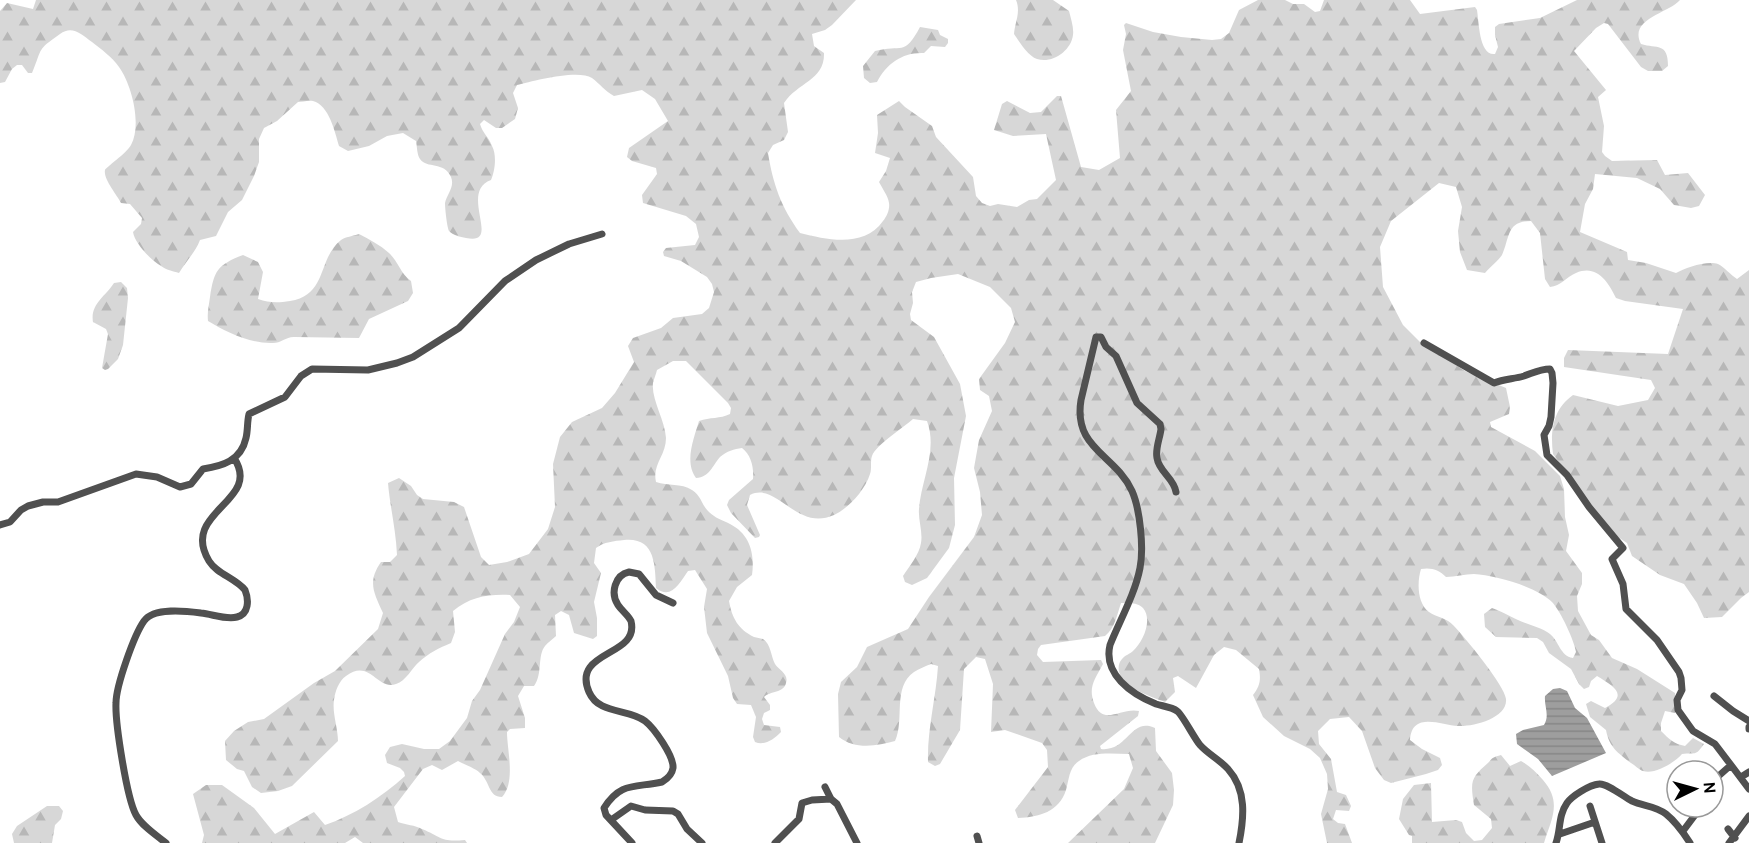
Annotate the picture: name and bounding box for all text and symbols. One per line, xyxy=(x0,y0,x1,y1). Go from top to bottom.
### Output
north arrow xyxy=(1665,759,1725,819)
text: N xyxy=(1697,781,1718,794)

